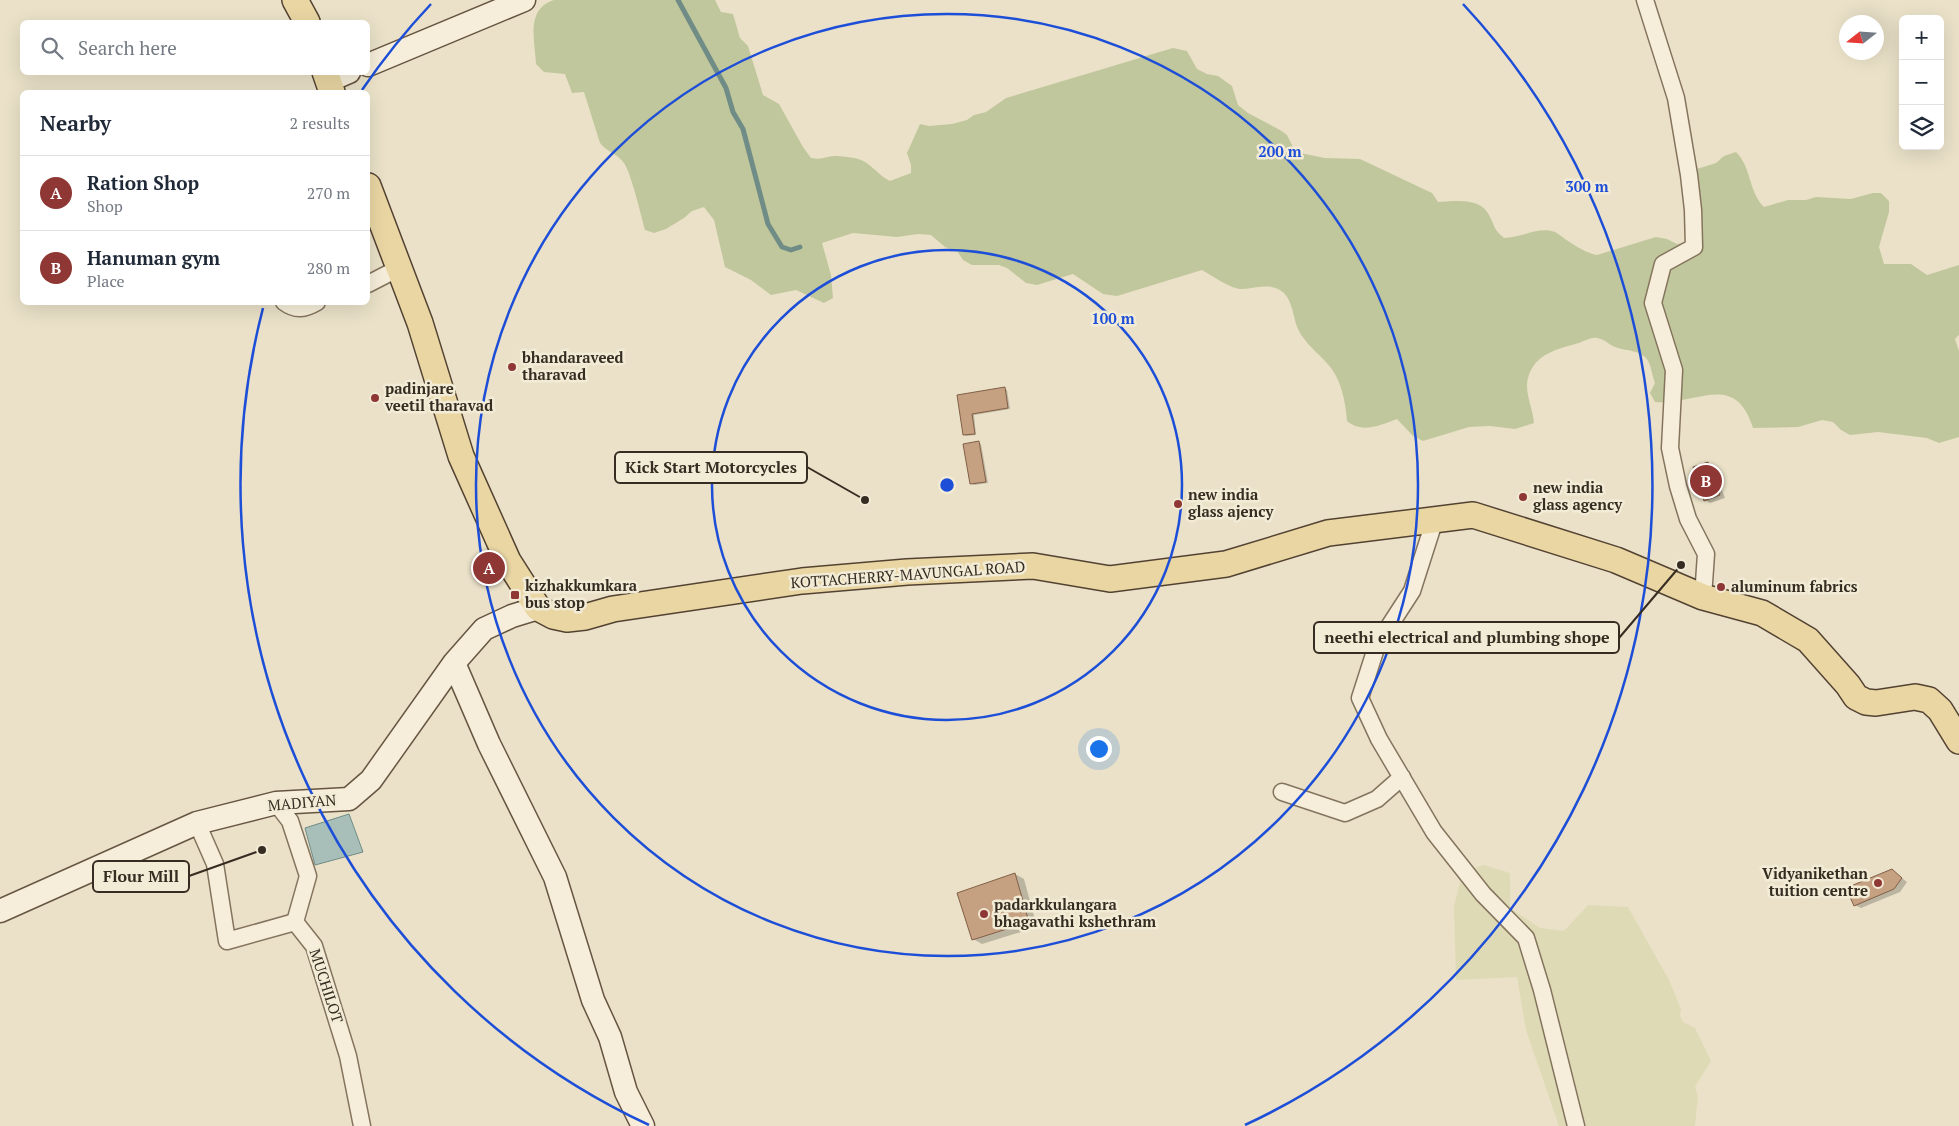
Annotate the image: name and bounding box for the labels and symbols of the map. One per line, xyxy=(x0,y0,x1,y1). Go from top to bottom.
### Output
north arrow xyxy=(1839,15,1884,60)
text: 200 m xyxy=(1258,141,1302,161)
text: 300 m xyxy=(1565,176,1609,196)
text: 100 m xyxy=(1091,308,1135,328)
place label: bhandaraveed tharavad xyxy=(521,347,624,384)
marker: bhandaraveed tharavad xyxy=(506,361,518,373)
place label: padinjare veetil tharavad xyxy=(384,378,493,415)
marker: padinjare veetil tharavad xyxy=(369,392,381,404)
callout: Kick Start Motorcycles xyxy=(615,452,807,483)
text: Kick Start Motorcycles xyxy=(625,456,797,478)
pin: B xyxy=(1690,462,1722,500)
centre of rings xyxy=(938,476,956,494)
place label: new india glass agency xyxy=(1533,477,1623,514)
place label: new india glass ajency xyxy=(1188,484,1275,521)
marker: new india glass agency xyxy=(1517,491,1529,503)
marker: new india glass ajency xyxy=(1172,498,1184,510)
pin: A xyxy=(473,549,505,587)
street label: KOTTACHERRY-MAVUNGAL ROAD xyxy=(790,556,1026,592)
place label: kizhakkumkara bus stop xyxy=(524,575,638,612)
place label: aluminum fabrics xyxy=(1731,576,1858,596)
marker: aluminum fabrics xyxy=(1715,581,1727,593)
marker: kizhakkumkara bus stop xyxy=(509,589,521,601)
callout: neethi electrical and plumbing shope xyxy=(1314,622,1619,653)
text: neethi electrical and plumbing shope xyxy=(1324,626,1610,648)
your location xyxy=(1086,736,1112,762)
street label: MADIYAN xyxy=(267,789,337,815)
callout: Flour Mill xyxy=(93,861,189,892)
place label: Vidyanikethan tuition centre xyxy=(1762,863,1868,900)
text: Flour Mill xyxy=(103,865,179,887)
marker: Vidyanikethan tuition centre xyxy=(1872,877,1884,889)
place label: padarkkulangara bhagavathi kshethram xyxy=(993,894,1156,931)
marker: padarkkulangara bhagavathi kshethram xyxy=(978,908,990,920)
street label: MUCHILOT xyxy=(306,946,348,1025)

